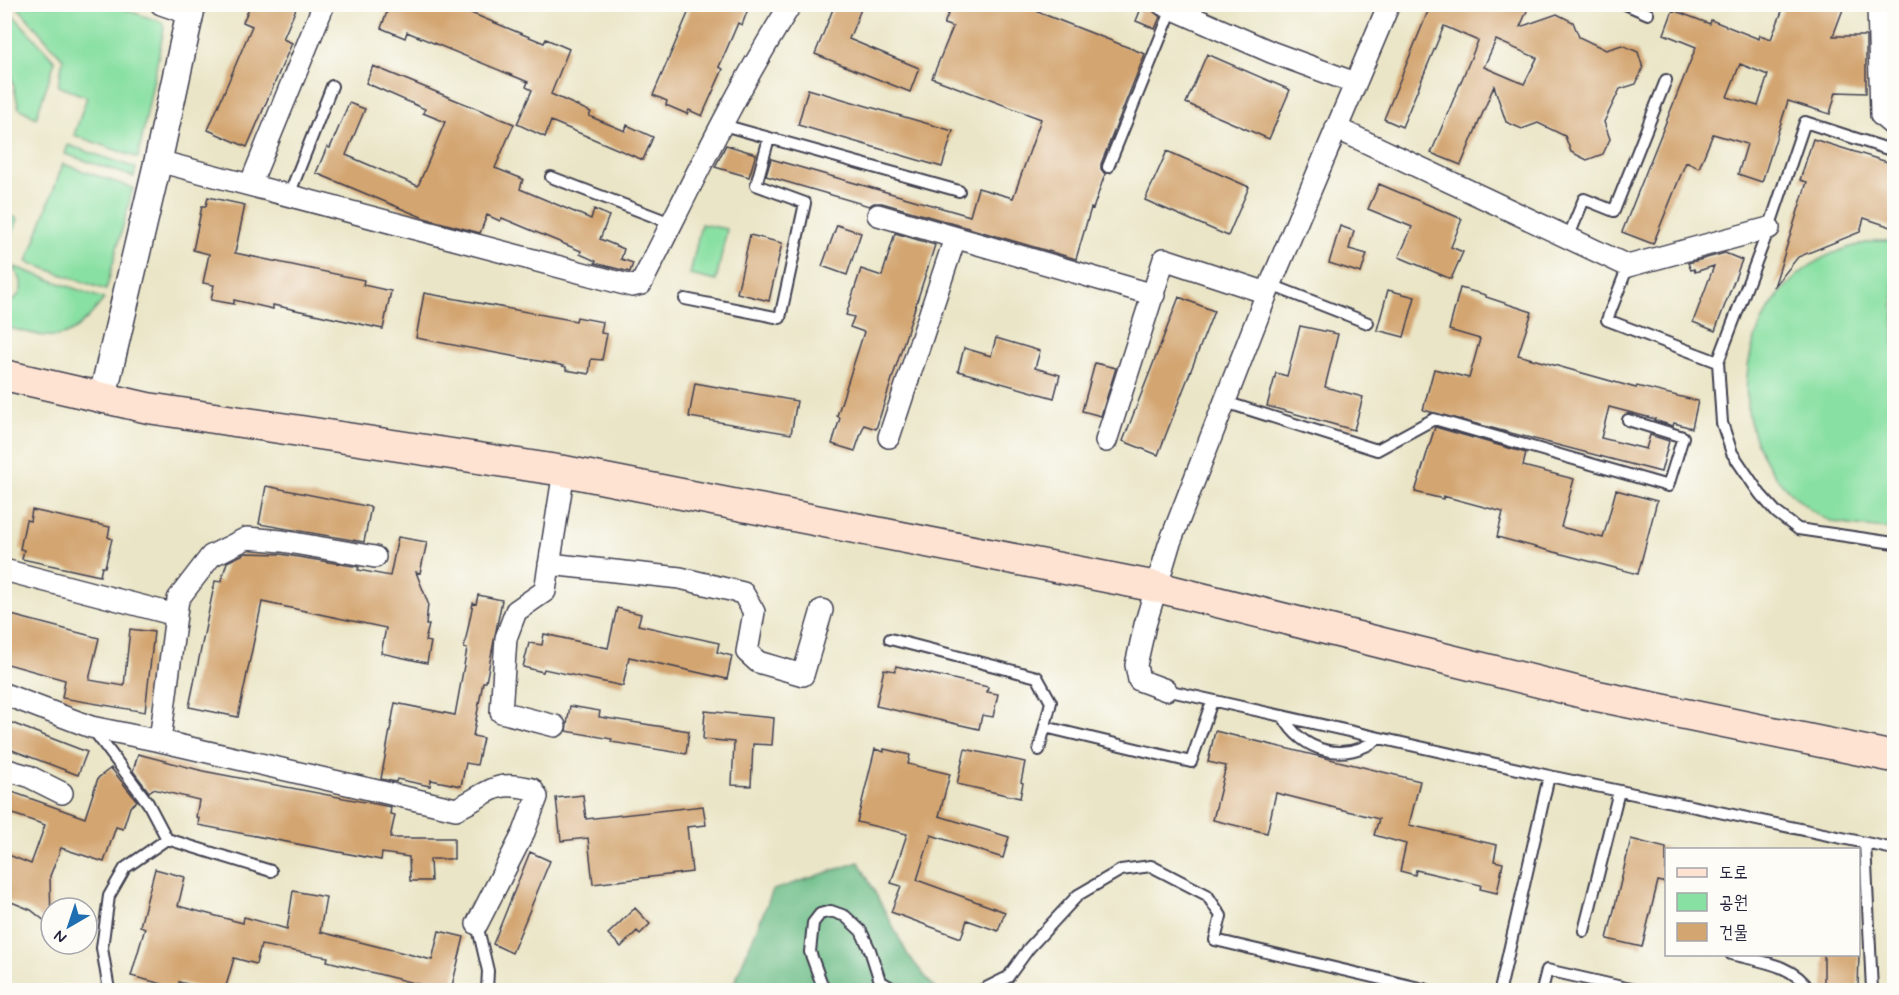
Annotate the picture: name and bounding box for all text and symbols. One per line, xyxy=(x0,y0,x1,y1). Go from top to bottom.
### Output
legend xyxy=(1665,848,1860,956)
text: 도로 xyxy=(1719,861,1748,885)
text: 공원 xyxy=(1719,891,1748,915)
north arrow xyxy=(39,896,99,956)
text: 건물 xyxy=(1719,921,1748,945)
text: N xyxy=(50,925,71,948)

